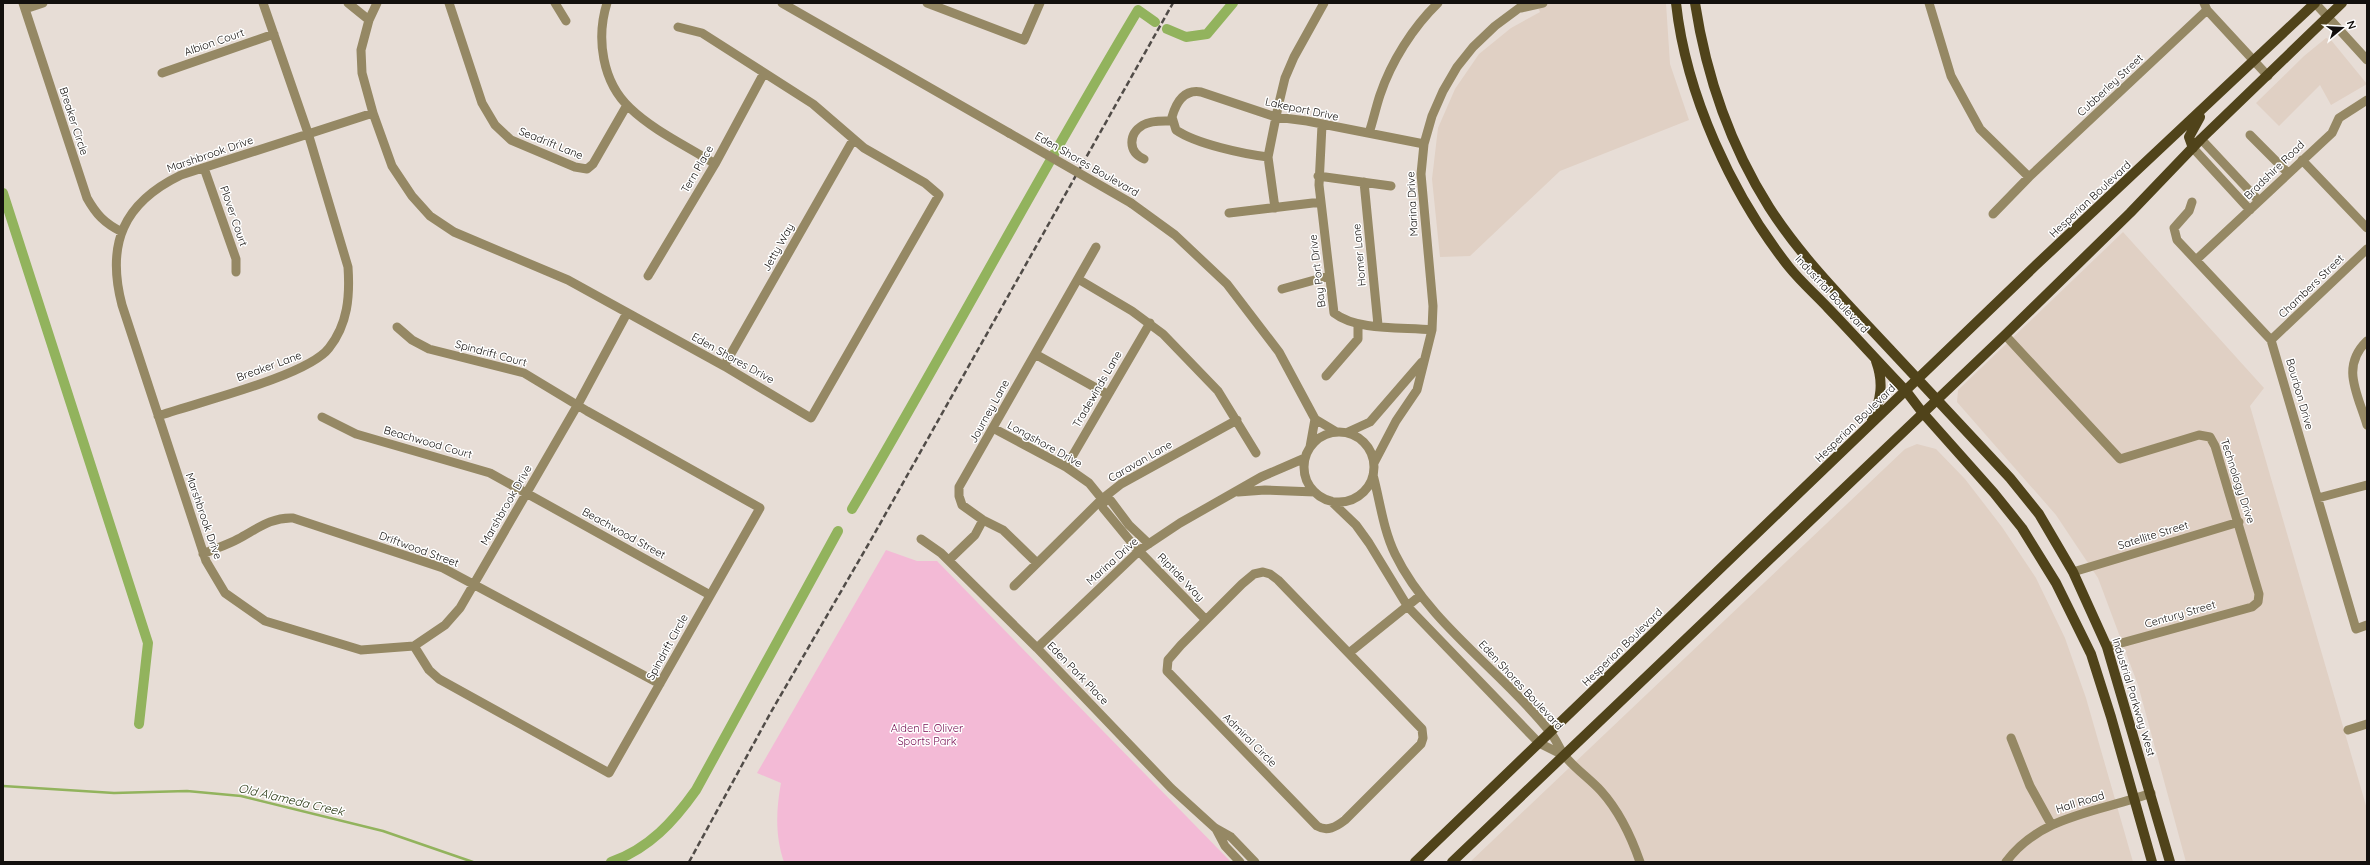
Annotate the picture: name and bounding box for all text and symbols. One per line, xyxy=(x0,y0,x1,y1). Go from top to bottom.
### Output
north arrow xyxy=(2322,8,2362,48)
text: N xyxy=(2344,19,2359,31)
street label: Albion Court xyxy=(182,25,246,59)
street label: Cubberley Street xyxy=(2074,51,2146,119)
street label: Breaker Circle xyxy=(56,85,92,157)
street label: Lakeport Drive xyxy=(1264,94,1340,124)
street label: Seadrift Lane xyxy=(517,124,585,162)
street label: Eden Shores Boulevard xyxy=(1033,129,1141,199)
street label: Marshbrook Drive xyxy=(165,133,255,175)
street label: Bradshire Road xyxy=(2241,138,2307,202)
street label: Tern Place xyxy=(678,143,716,195)
street label: Hesperian Boulevard xyxy=(2046,158,2134,240)
street label: Marina Drive xyxy=(1403,171,1421,237)
street label: Plover Court xyxy=(217,184,251,248)
street label: Jetty Way xyxy=(759,221,797,273)
street label: Homer Lane xyxy=(1349,223,1369,287)
street label: Bay Port Drive xyxy=(1306,234,1328,308)
street label: Chambers Street xyxy=(2275,251,2347,321)
street label: Industrial Boulevard xyxy=(1792,252,1872,336)
street label: Eden Shores Drive xyxy=(689,329,777,387)
street label: Spindrift Court xyxy=(454,337,529,369)
street label: Breaker Lane xyxy=(235,348,303,384)
street label: Tradewinds Lane xyxy=(1069,348,1125,430)
street label: Bourbon Drive xyxy=(2283,357,2317,431)
street label: Journey Lane xyxy=(966,377,1012,445)
street label: Hesperian Boulevard xyxy=(1812,381,1898,465)
street label: Longshore Drive xyxy=(1005,418,1085,470)
street label: Beachwood Court xyxy=(382,423,474,461)
street label: Caravan Lane xyxy=(1106,437,1174,485)
street label: Technology Drive xyxy=(2218,437,2258,525)
street label: Marshbrook Drive xyxy=(477,462,535,548)
street label: Marshbrook Drive xyxy=(183,471,225,561)
street label: Beachwood Street xyxy=(580,504,668,562)
street label: Satellite Street xyxy=(2116,518,2190,552)
street label: Driftwood Street xyxy=(377,528,461,570)
street label: Marina Drive xyxy=(1083,534,1141,588)
street label: Riptide Way xyxy=(1154,550,1208,604)
street label: Century Street xyxy=(2143,597,2217,631)
street label: Hesperian Boulevard xyxy=(1579,605,1665,689)
street label: Spindrift Circle xyxy=(643,612,691,682)
street label: Industrial Parkway West xyxy=(2109,636,2159,758)
street label: Eden Shores Boulevard xyxy=(1476,637,1566,733)
street label: Eden Park Place xyxy=(1044,639,1112,707)
street label: Admiral Circle xyxy=(1220,710,1280,770)
park label: Alden E. Oliver Sports Park xyxy=(891,721,964,748)
water label: Old Alameda Creek xyxy=(237,780,347,819)
street label: Hall Road xyxy=(2054,788,2106,816)

